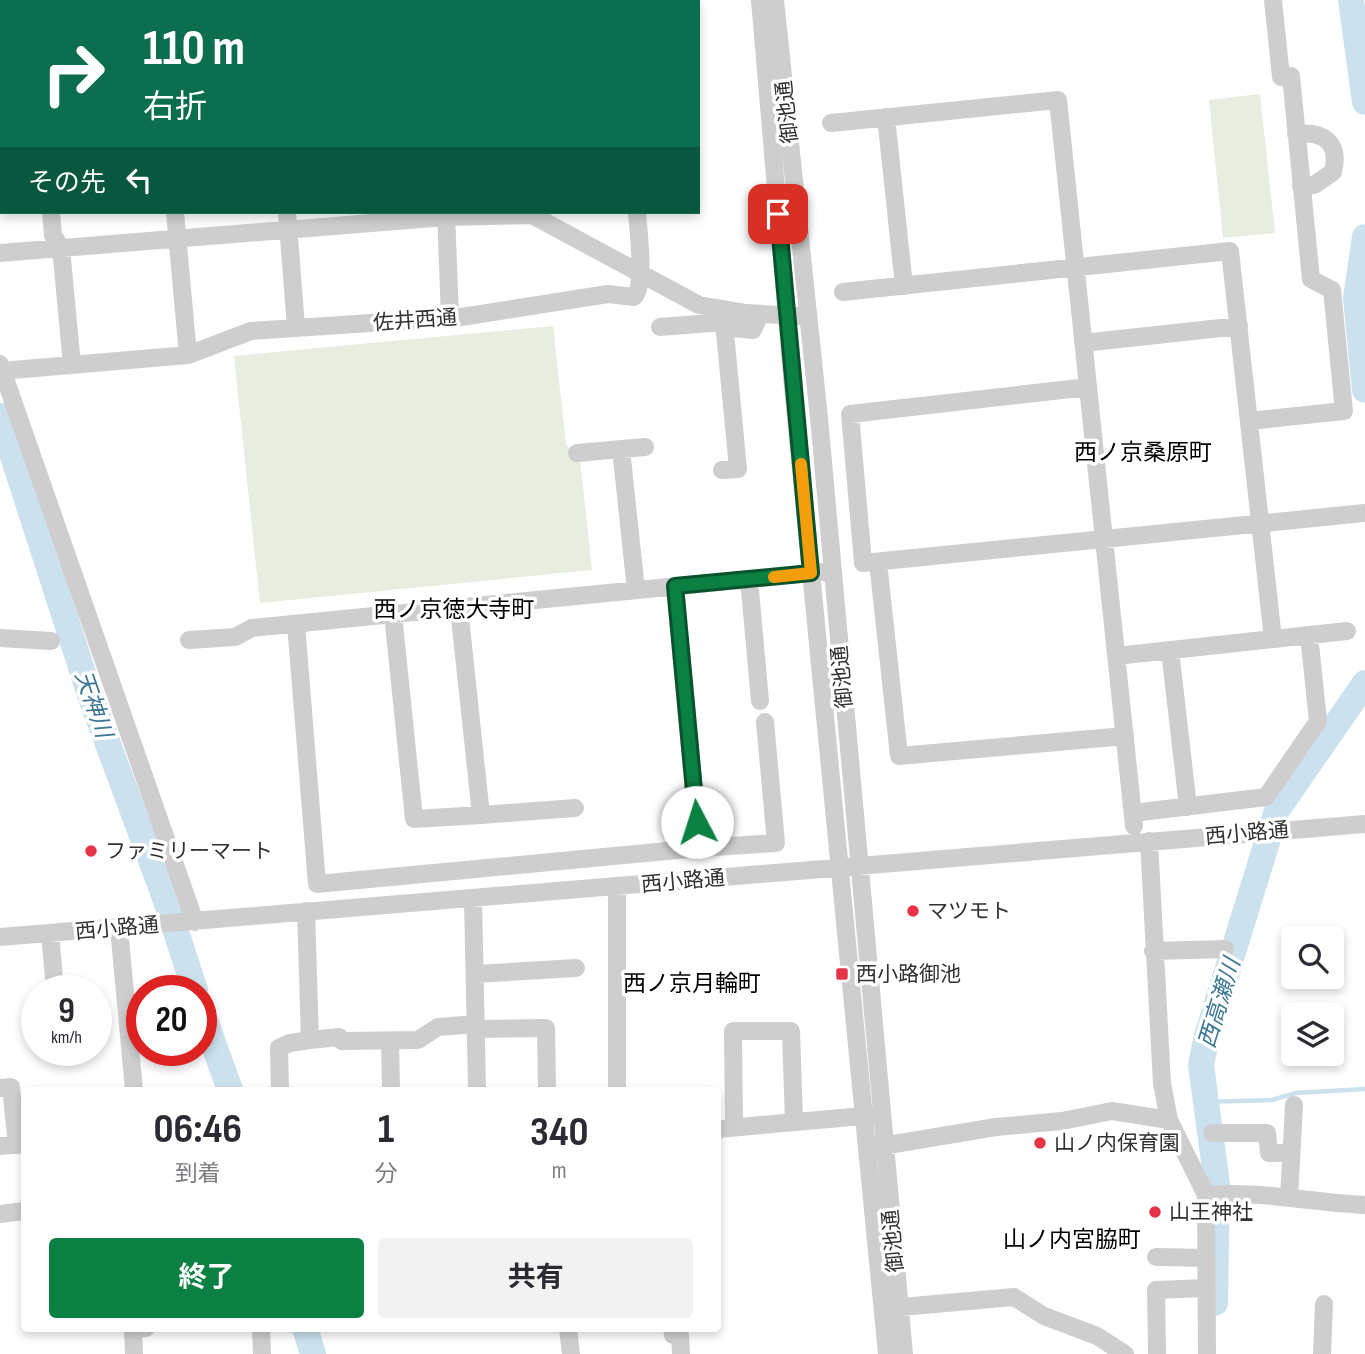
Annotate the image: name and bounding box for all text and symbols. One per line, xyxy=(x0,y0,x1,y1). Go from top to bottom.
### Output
text: 110 m xyxy=(143,20,245,79)
icon: right xyxy=(28,28,119,119)
street label: 御池通 xyxy=(772,79,803,145)
text: 右折 xyxy=(143,88,207,127)
icon: left xyxy=(120,161,158,199)
text: その先 xyxy=(28,168,106,199)
pin xyxy=(748,184,808,244)
icon: arrive xyxy=(759,195,797,233)
street label: 佐井西通 xyxy=(372,305,458,336)
district label: 西ノ京桑原町 xyxy=(1074,439,1212,467)
district label: 西ノ京徳大寺町 xyxy=(374,596,535,624)
street label: 御池通 xyxy=(827,644,858,709)
water label: 天神川 xyxy=(69,667,119,744)
position arrow xyxy=(660,785,734,859)
street label: 西小路通 xyxy=(1204,817,1290,850)
place label: ファミリーマート xyxy=(105,839,273,864)
marker: ファミリーマート xyxy=(83,843,99,859)
street label: 西小路通 xyxy=(640,865,726,898)
place label: マツモト xyxy=(927,899,1011,924)
marker: マツモト xyxy=(905,903,921,919)
street label: 西小路通 xyxy=(74,912,160,945)
map controls xyxy=(1281,926,1344,1066)
button: search xyxy=(1281,926,1344,989)
water label: 西高瀬川 xyxy=(1193,952,1248,1051)
place label: 西小路御池 xyxy=(856,962,961,987)
marker: 西小路御池 xyxy=(834,966,850,982)
district label: 西ノ京月輪町 xyxy=(623,970,761,998)
speed limit sign: 20 xyxy=(126,975,217,1066)
text: 9 xyxy=(58,990,75,1033)
button: layers xyxy=(1281,1003,1344,1066)
text: km/h xyxy=(51,1027,82,1048)
text: 06:46 xyxy=(154,1104,242,1155)
text: 1 xyxy=(378,1104,394,1155)
text: 340 xyxy=(530,1107,588,1158)
place label: 山ノ内保育園 xyxy=(1054,1131,1180,1156)
marker: 山ノ内保育園 xyxy=(1032,1135,1048,1151)
text: m xyxy=(552,1157,567,1185)
text: 到着 xyxy=(175,1160,221,1188)
text: 分 xyxy=(375,1160,398,1188)
place label: 山王神社 xyxy=(1169,1200,1253,1225)
marker: 山王神社 xyxy=(1147,1204,1163,1220)
street label: 御池通 xyxy=(878,1208,909,1273)
district label: 山ノ内宮脇町 xyxy=(1003,1226,1141,1254)
button: 終了 xyxy=(49,1238,364,1318)
button: 共有 xyxy=(378,1238,693,1318)

